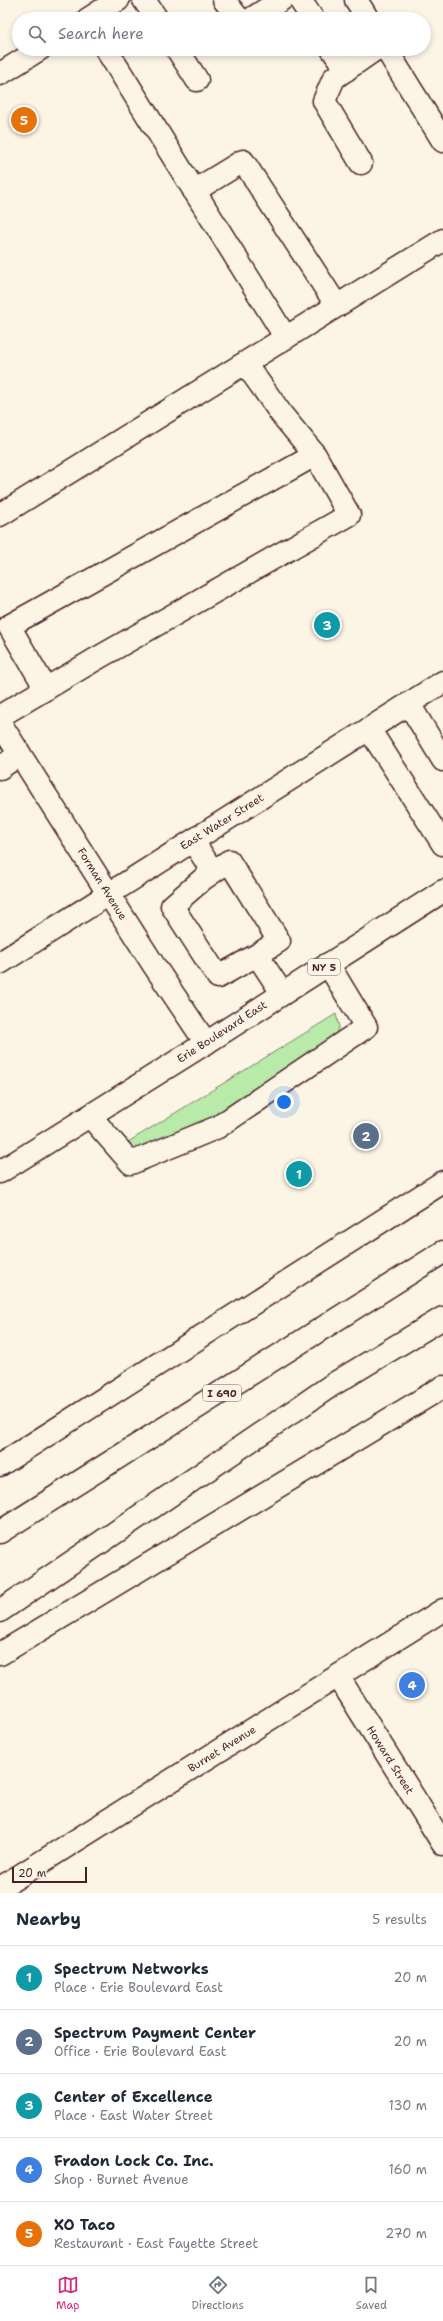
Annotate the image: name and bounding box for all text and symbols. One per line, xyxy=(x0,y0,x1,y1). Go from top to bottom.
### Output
search box xyxy=(12,12,431,56)
icon: search xyxy=(26,23,48,45)
text: Search here xyxy=(58,24,144,44)
pin: 5 xyxy=(11,105,37,135)
pin: 3 xyxy=(314,610,340,640)
street label: East Water Street xyxy=(177,790,267,854)
street label: Forman Avenue xyxy=(74,845,130,923)
road number: NY 5 xyxy=(308,959,340,975)
street label: Erie Boulevard East xyxy=(174,997,270,1067)
your location xyxy=(274,1092,294,1112)
pin: 2 xyxy=(353,1121,379,1151)
pin: 1 xyxy=(286,1159,312,1189)
road number: I 690 xyxy=(203,1385,241,1401)
pin: 4 xyxy=(399,1670,425,1700)
street label: Burnet Avenue xyxy=(185,1722,259,1776)
street label: Howard Street xyxy=(363,1723,417,1797)
scale bar xyxy=(12,1865,87,1884)
text: 20 m xyxy=(18,1866,46,1881)
text: Nearby xyxy=(16,1908,81,1930)
text: 5 results xyxy=(372,1911,427,1928)
text: Spectrum Networks xyxy=(54,1959,209,1979)
text: 1 xyxy=(26,1969,32,1986)
text: 20 m xyxy=(394,1969,427,1986)
text: Place · Erie Boulevard East xyxy=(54,1979,223,1996)
text: Spectrum Payment Center xyxy=(54,2023,256,2043)
text: 2 xyxy=(24,2033,34,2050)
text: 20 m xyxy=(394,2033,427,2050)
text: Office · Erie Boulevard East xyxy=(54,2043,226,2060)
text: Center of Excellence xyxy=(54,2087,213,2107)
text: 3 xyxy=(24,2097,34,2114)
text: 130 m xyxy=(389,2097,427,2114)
text: Place · East Water Street xyxy=(54,2107,213,2124)
text: Fradon Lock Co. Inc. xyxy=(54,2151,214,2171)
text: 4 xyxy=(24,2161,34,2178)
text: 160 m xyxy=(389,2161,427,2178)
text: Shop · Burnet Avenue xyxy=(54,2171,189,2188)
text: XO Taco xyxy=(54,2215,115,2235)
text: 5 xyxy=(25,2225,33,2242)
text: 270 m xyxy=(385,2225,427,2242)
text: Restaurant · East Fayette Street xyxy=(54,2235,258,2252)
tab: Map xyxy=(56,2274,80,2313)
tab: Directions xyxy=(191,2274,244,2313)
tab: Saved xyxy=(356,2274,387,2313)

